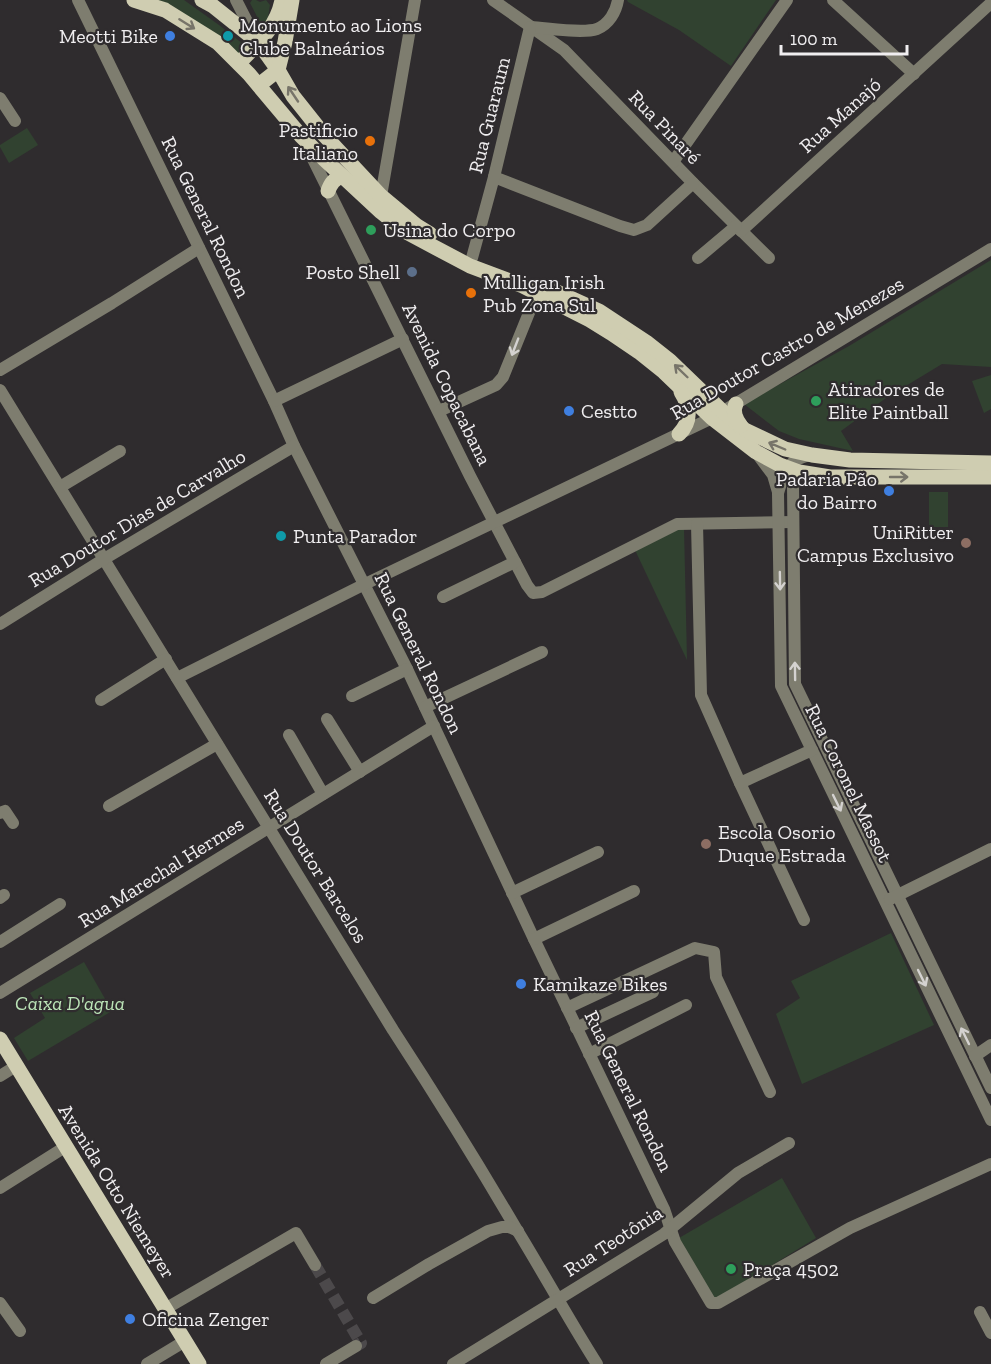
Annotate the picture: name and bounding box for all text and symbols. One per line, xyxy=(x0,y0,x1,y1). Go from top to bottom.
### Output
place label: Monumento ao Lions Clube Balneários xyxy=(240,13,422,60)
one-way arrow xyxy=(178,18,195,30)
scale bar xyxy=(781,18,907,56)
place label: Meotti Bike xyxy=(59,24,158,48)
text: 100 m xyxy=(790,28,838,50)
marker: Meotti Bike xyxy=(163,29,177,43)
marker: Monumento ao Lions Clube Balneários xyxy=(221,29,235,43)
street label: Rua Guaraum xyxy=(463,54,515,176)
street label: Rua Manajó xyxy=(794,72,886,158)
street label: Rua Pinaré xyxy=(624,85,706,169)
one-way arrow xyxy=(286,86,299,103)
place label: Pastificio Italiano xyxy=(279,118,358,165)
street label: Rua General Rondon xyxy=(157,133,256,302)
marker: Pastificio Italiano xyxy=(363,134,377,148)
place label: Usina do Corpo xyxy=(383,218,515,242)
marker: Usina do Corpo xyxy=(364,223,378,237)
place label: Posto Shell xyxy=(306,260,400,284)
marker: Posto Shell xyxy=(405,265,419,279)
place label: Mulligan Irish Pub Zona Sul xyxy=(483,270,606,317)
street label: Rua Doutor Castro de Menezes xyxy=(666,271,908,425)
marker: Mulligan Irish Pub Zona Sul xyxy=(464,286,478,300)
street label: Avenida Copacabana xyxy=(397,299,497,469)
one-way arrow xyxy=(509,337,520,356)
one-way arrow xyxy=(673,364,688,379)
place label: Atiradores de Elite Paintball xyxy=(828,377,949,424)
marker: Atiradores de Elite Paintball xyxy=(809,394,823,408)
place label: Cestto xyxy=(581,399,637,423)
marker: Cestto xyxy=(562,404,576,418)
one-way arrow xyxy=(769,440,787,451)
street label: Rua Doutor Dias de Carvalho xyxy=(24,444,250,592)
place label: Padaria Pão do Bairro xyxy=(776,467,877,514)
one-way arrow xyxy=(888,471,908,483)
marker: Padaria Pão do Bairro xyxy=(882,484,896,498)
place label: UniRitter Campus Exclusivo xyxy=(797,520,954,567)
place label: Punta Parador xyxy=(293,524,418,548)
marker: Punta Parador xyxy=(274,529,288,543)
marker: UniRitter Campus Exclusivo xyxy=(959,536,973,550)
street label: Rua General Rondon xyxy=(370,569,469,738)
one-way arrow xyxy=(774,571,785,591)
one-way arrow xyxy=(789,662,800,682)
street label: Rua Coronel Massot xyxy=(800,700,898,866)
street label: Rua Doutor Barcelos xyxy=(259,785,373,947)
one-way arrow xyxy=(832,793,844,811)
street label: Rua Marechal Hermes xyxy=(74,811,248,933)
place label: Escola Osorio Duque Estrada xyxy=(718,820,846,867)
marker: Escola Osorio Duque Estrada xyxy=(699,837,713,851)
one-way arrow xyxy=(917,969,929,987)
place label: Kamikaze Bikes xyxy=(533,972,668,996)
marker: Kamikaze Bikes xyxy=(514,977,528,991)
park label: Caixa D'agua xyxy=(15,991,125,1015)
street label: Rua General Rondon xyxy=(580,1007,679,1176)
one-way arrow xyxy=(959,1027,971,1045)
street label: Avenida Otto Niemeyer xyxy=(54,1099,180,1283)
street label: Rua Teotônia xyxy=(559,1200,667,1282)
place label: Praça 4502 xyxy=(743,1257,839,1281)
marker: Praça 4502 xyxy=(724,1262,738,1276)
place label: Oficina Zenger xyxy=(142,1307,270,1331)
marker: Oficina Zenger xyxy=(123,1312,137,1326)

